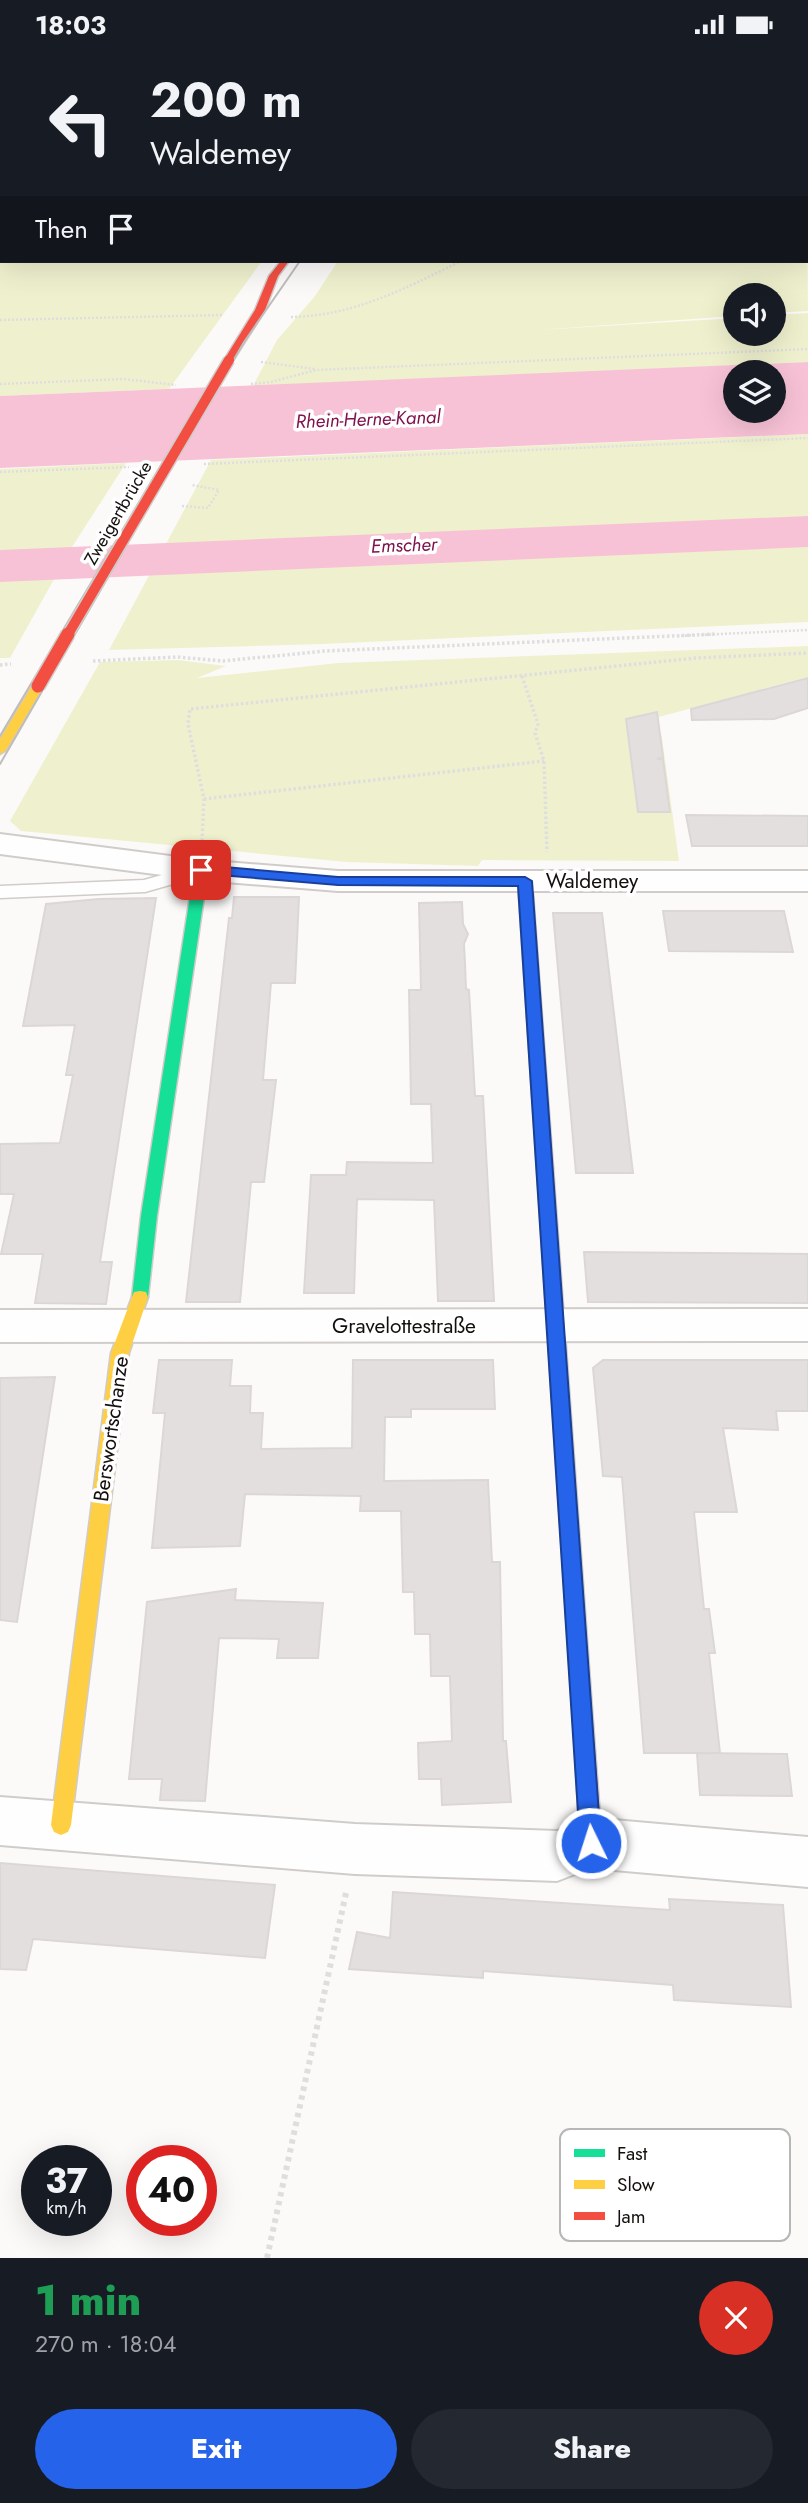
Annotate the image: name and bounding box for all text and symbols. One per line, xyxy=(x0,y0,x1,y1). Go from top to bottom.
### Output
text: 18:03 xyxy=(35,6,106,44)
text: 200 m xyxy=(150,65,302,135)
icon: left xyxy=(35,77,126,168)
text: Waldemey xyxy=(150,130,291,176)
text: Then xyxy=(35,210,88,248)
icon: arrive xyxy=(102,210,140,248)
map controls xyxy=(723,283,786,423)
button: sound xyxy=(723,283,786,346)
button: layers xyxy=(723,360,786,423)
water label: Rhein-Herne-Kanal xyxy=(295,403,442,435)
street label: Zweigertbrücke xyxy=(78,456,158,570)
water label: Emscher xyxy=(370,530,439,560)
pin xyxy=(171,840,231,900)
icon: arrive xyxy=(182,851,220,889)
street label: Waldemey xyxy=(546,866,639,896)
street label: Gravelottestraße xyxy=(332,1311,476,1341)
street label: Berswortschanze xyxy=(86,1354,136,1504)
position arrow xyxy=(554,1806,628,1880)
legend xyxy=(560,2129,790,2241)
text: Fast xyxy=(617,2140,648,2167)
speed limit sign: 40 xyxy=(126,2145,217,2236)
text: 37 xyxy=(45,2156,88,2206)
text: Slow xyxy=(617,2171,655,2198)
text: km/h xyxy=(46,2195,87,2221)
text: Jam xyxy=(614,2203,646,2230)
text: 1 min xyxy=(35,2270,141,2331)
button: close xyxy=(699,2281,773,2355)
text: 270 m · 18:04 xyxy=(35,2327,177,2361)
button: Exit xyxy=(35,2409,397,2489)
button: Share xyxy=(411,2409,773,2489)

